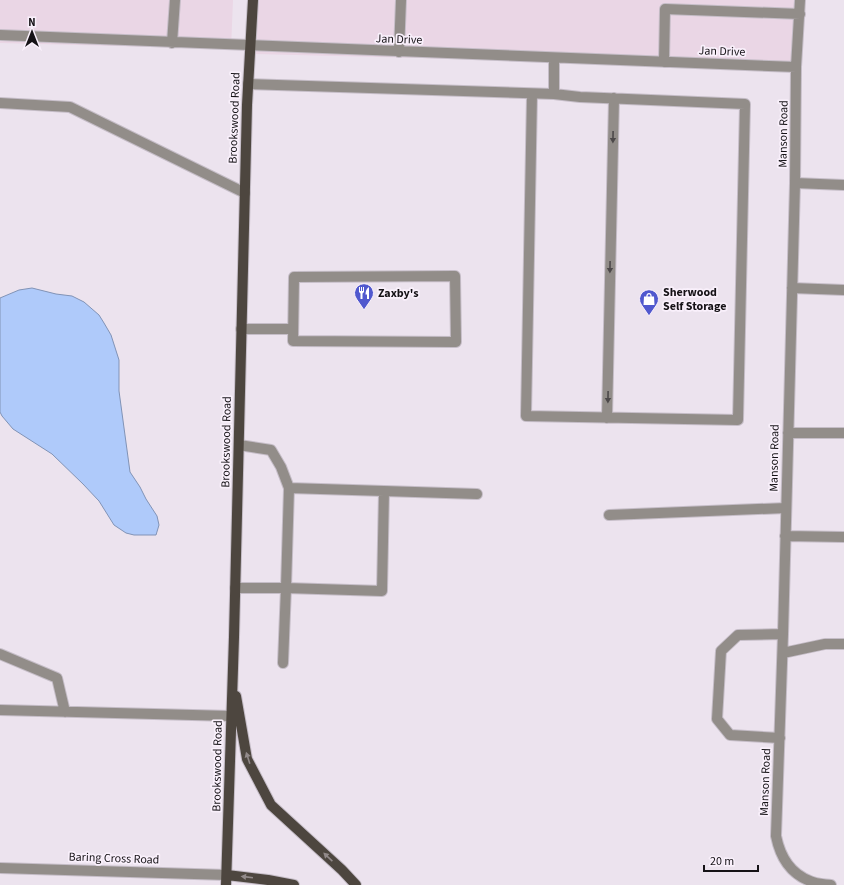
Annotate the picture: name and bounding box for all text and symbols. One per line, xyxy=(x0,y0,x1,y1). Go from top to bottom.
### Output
north arrow xyxy=(12,12,52,52)
text: N xyxy=(28,15,36,30)
street label: Jan Drive xyxy=(375,30,423,49)
street label: Jan Drive xyxy=(698,42,746,61)
street label: Brookswood Road xyxy=(224,72,245,164)
street label: Manson Road xyxy=(774,100,793,168)
one-way arrow xyxy=(610,131,616,144)
one-way arrow xyxy=(607,261,613,274)
restaurant icon: Zaxby's xyxy=(353,282,375,310)
place label: Sherwood Self Storage xyxy=(663,284,726,315)
place label: Zaxby's xyxy=(378,285,419,302)
shop icon: Sherwood Self Storage xyxy=(638,288,660,316)
one-way arrow xyxy=(605,391,611,404)
street label: Brookswood Road xyxy=(217,396,236,488)
street label: Manson Road xyxy=(765,424,784,492)
street label: Brookswood Road xyxy=(208,720,227,812)
street label: Manson Road xyxy=(756,748,775,816)
one-way arrow xyxy=(245,751,251,763)
scale bar xyxy=(704,847,758,873)
street label: Baring Cross Road xyxy=(68,848,160,869)
one-way arrow xyxy=(323,853,333,862)
text: 20 m xyxy=(710,853,734,870)
one-way arrow xyxy=(241,874,253,880)

